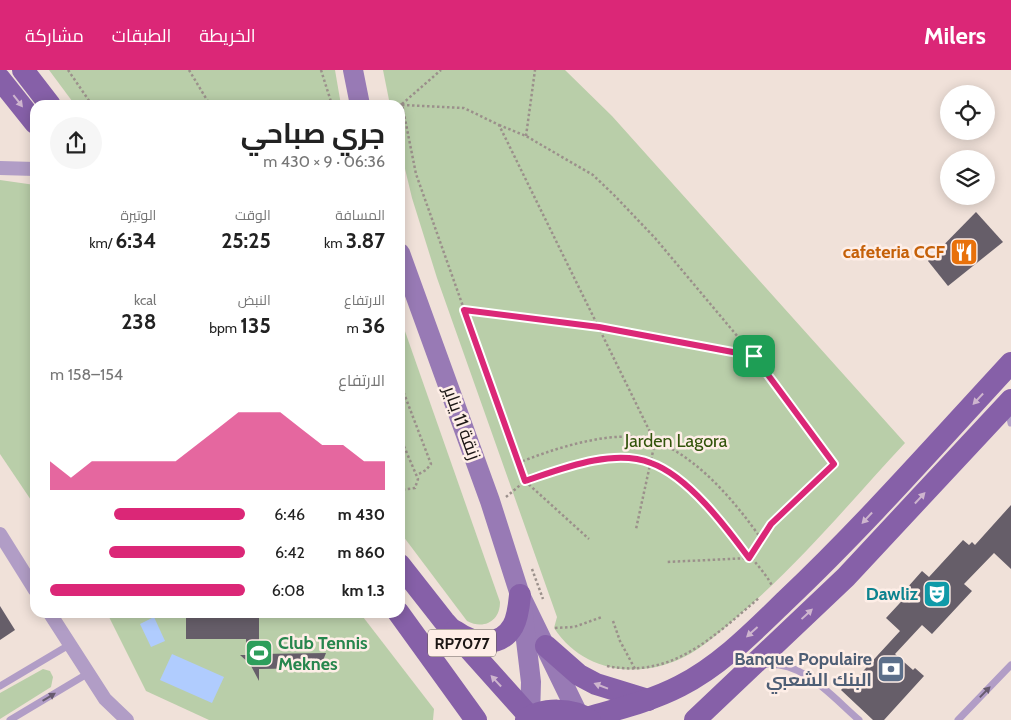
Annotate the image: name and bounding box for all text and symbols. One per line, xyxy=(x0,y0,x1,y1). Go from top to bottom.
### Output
text: Milers xyxy=(924,21,986,50)
text: مشاركة xyxy=(25,25,84,47)
text: الطبقات xyxy=(112,25,171,47)
text: الخريطة xyxy=(199,25,256,47)
map controls xyxy=(940,85,995,205)
button: locate xyxy=(940,85,995,140)
one-way arrow xyxy=(12,94,23,107)
text: جري صباحي xyxy=(241,116,385,150)
button: share xyxy=(50,117,102,169)
button: layers xyxy=(940,150,995,205)
text: 06:36 · 9 × 430 m xyxy=(263,152,385,171)
text: الوتيرة xyxy=(120,206,156,224)
text: الوقت xyxy=(235,206,271,224)
text: المسافة xyxy=(335,206,385,224)
text: 6:34 xyxy=(116,228,156,253)
text: 25:25 xyxy=(221,228,271,253)
text: 3.87 xyxy=(346,228,385,253)
text: /km xyxy=(89,234,116,252)
text: km xyxy=(324,234,346,252)
restaurant icon: cafeteria CCF xyxy=(949,237,979,267)
place label: cafeteria CCF xyxy=(843,241,946,263)
text: kcal xyxy=(134,291,156,309)
text: النبض xyxy=(238,291,271,309)
text: الارتفاع xyxy=(344,291,385,309)
text: 238 xyxy=(121,309,156,334)
text: 135 xyxy=(240,313,271,338)
text: 36 xyxy=(362,313,385,338)
text: bpm xyxy=(209,319,240,337)
text: m xyxy=(346,319,362,337)
pin xyxy=(733,335,775,377)
icon: arrive xyxy=(740,342,768,370)
text: 154–158 m xyxy=(50,365,123,384)
text: الارتفاع xyxy=(338,371,385,390)
street label: زنقة 11 يناير xyxy=(438,382,485,463)
one-way arrow xyxy=(972,393,984,405)
park label: Jarden Lagora xyxy=(624,430,728,452)
one-way arrow xyxy=(914,493,926,505)
text: 6:46 xyxy=(274,505,305,524)
text: 430 m xyxy=(338,505,385,524)
one-way arrow xyxy=(861,512,873,524)
text: 6:42 xyxy=(275,543,305,562)
text: 860 m xyxy=(338,543,385,562)
theatre icon: Dawliz xyxy=(922,579,952,609)
text: 6:08 xyxy=(272,581,305,600)
text: 1.3 km xyxy=(342,581,385,600)
place label: Dawliz xyxy=(866,583,918,605)
one-way arrow xyxy=(800,608,812,620)
one-way arrow xyxy=(745,627,758,638)
road number: RP7077 xyxy=(428,630,496,656)
place label: Club Tennis Meknes xyxy=(278,632,368,675)
sports icon: Club Tennis Meknes xyxy=(244,638,274,668)
place label: Banque Populaire البنك الشعبي xyxy=(734,648,872,695)
bank icon: Banque Populaire البنك الشعبي xyxy=(876,654,906,684)
one-way arrow xyxy=(490,676,502,688)
one-way arrow xyxy=(594,681,608,689)
one-way arrow xyxy=(979,687,991,699)
one-way arrow xyxy=(42,692,55,701)

